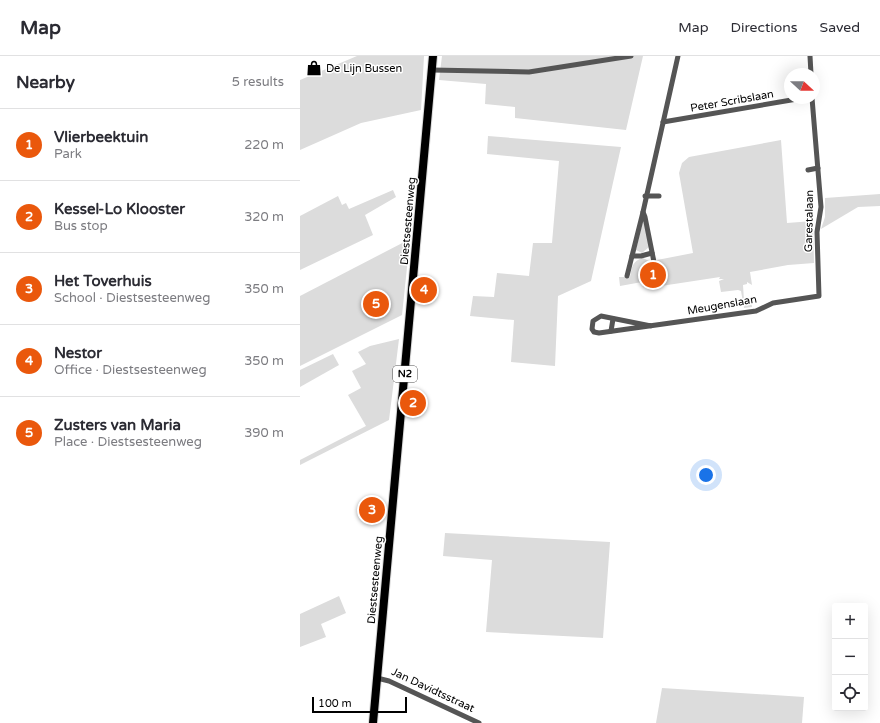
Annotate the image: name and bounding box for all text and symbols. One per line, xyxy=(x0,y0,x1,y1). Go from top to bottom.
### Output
text: Map xyxy=(20,17,61,39)
text: Map xyxy=(678,19,709,36)
text: Directions xyxy=(731,19,798,36)
text: Saved xyxy=(820,19,860,36)
shop icon: De Lijn Bussen xyxy=(305,59,323,77)
place label: De Lijn Bussen xyxy=(326,62,402,75)
north arrow xyxy=(784,68,820,104)
text: Nearby xyxy=(16,72,75,93)
text: 5 results xyxy=(232,74,284,90)
street label: Peter Scribslaan xyxy=(689,87,775,115)
text: Vlierbeektuin xyxy=(54,128,148,146)
text: 1 xyxy=(25,137,33,153)
text: 220 m xyxy=(244,137,284,153)
text: Park xyxy=(54,146,82,162)
street label: Diestsesteenweg xyxy=(398,176,418,266)
street label: Garestalaan xyxy=(802,190,816,252)
text: Kessel-Lo Klooster xyxy=(54,200,185,218)
text: 2 xyxy=(25,209,33,225)
text: 320 m xyxy=(244,209,284,225)
text: Bus stop xyxy=(54,218,108,234)
pin: 1 xyxy=(640,260,666,290)
text: Het Toverhuis xyxy=(54,272,152,290)
pin: 4 xyxy=(411,275,437,305)
text: 3 xyxy=(25,281,33,297)
text: 350 m xyxy=(244,281,284,297)
pin: 5 xyxy=(363,289,389,319)
text: School · Diestsesteenweg xyxy=(54,290,210,306)
street label: Meugenslaan xyxy=(686,292,758,318)
text: Nestor xyxy=(54,344,102,362)
text: 4 xyxy=(25,353,33,369)
text: 350 m xyxy=(244,353,284,369)
text: Office · Diestsesteenweg xyxy=(54,362,207,378)
road number: N2 xyxy=(393,366,417,382)
pin: 2 xyxy=(400,388,426,418)
text: Zusters van Maria xyxy=(54,416,181,434)
text: 5 xyxy=(25,425,33,441)
text: 390 m xyxy=(244,425,284,441)
text: Place · Diestsesteenweg xyxy=(54,434,202,450)
your location xyxy=(696,465,716,485)
pin: 3 xyxy=(359,495,385,525)
street label: Diestsesteenweg xyxy=(365,535,385,625)
map controls xyxy=(832,603,868,711)
button: + xyxy=(832,603,868,639)
button: − xyxy=(832,639,868,675)
street label: Jan Davidtsstraat xyxy=(389,665,477,715)
button: locate xyxy=(832,675,868,711)
scale bar xyxy=(312,695,407,714)
text: 100 m xyxy=(318,697,352,710)

